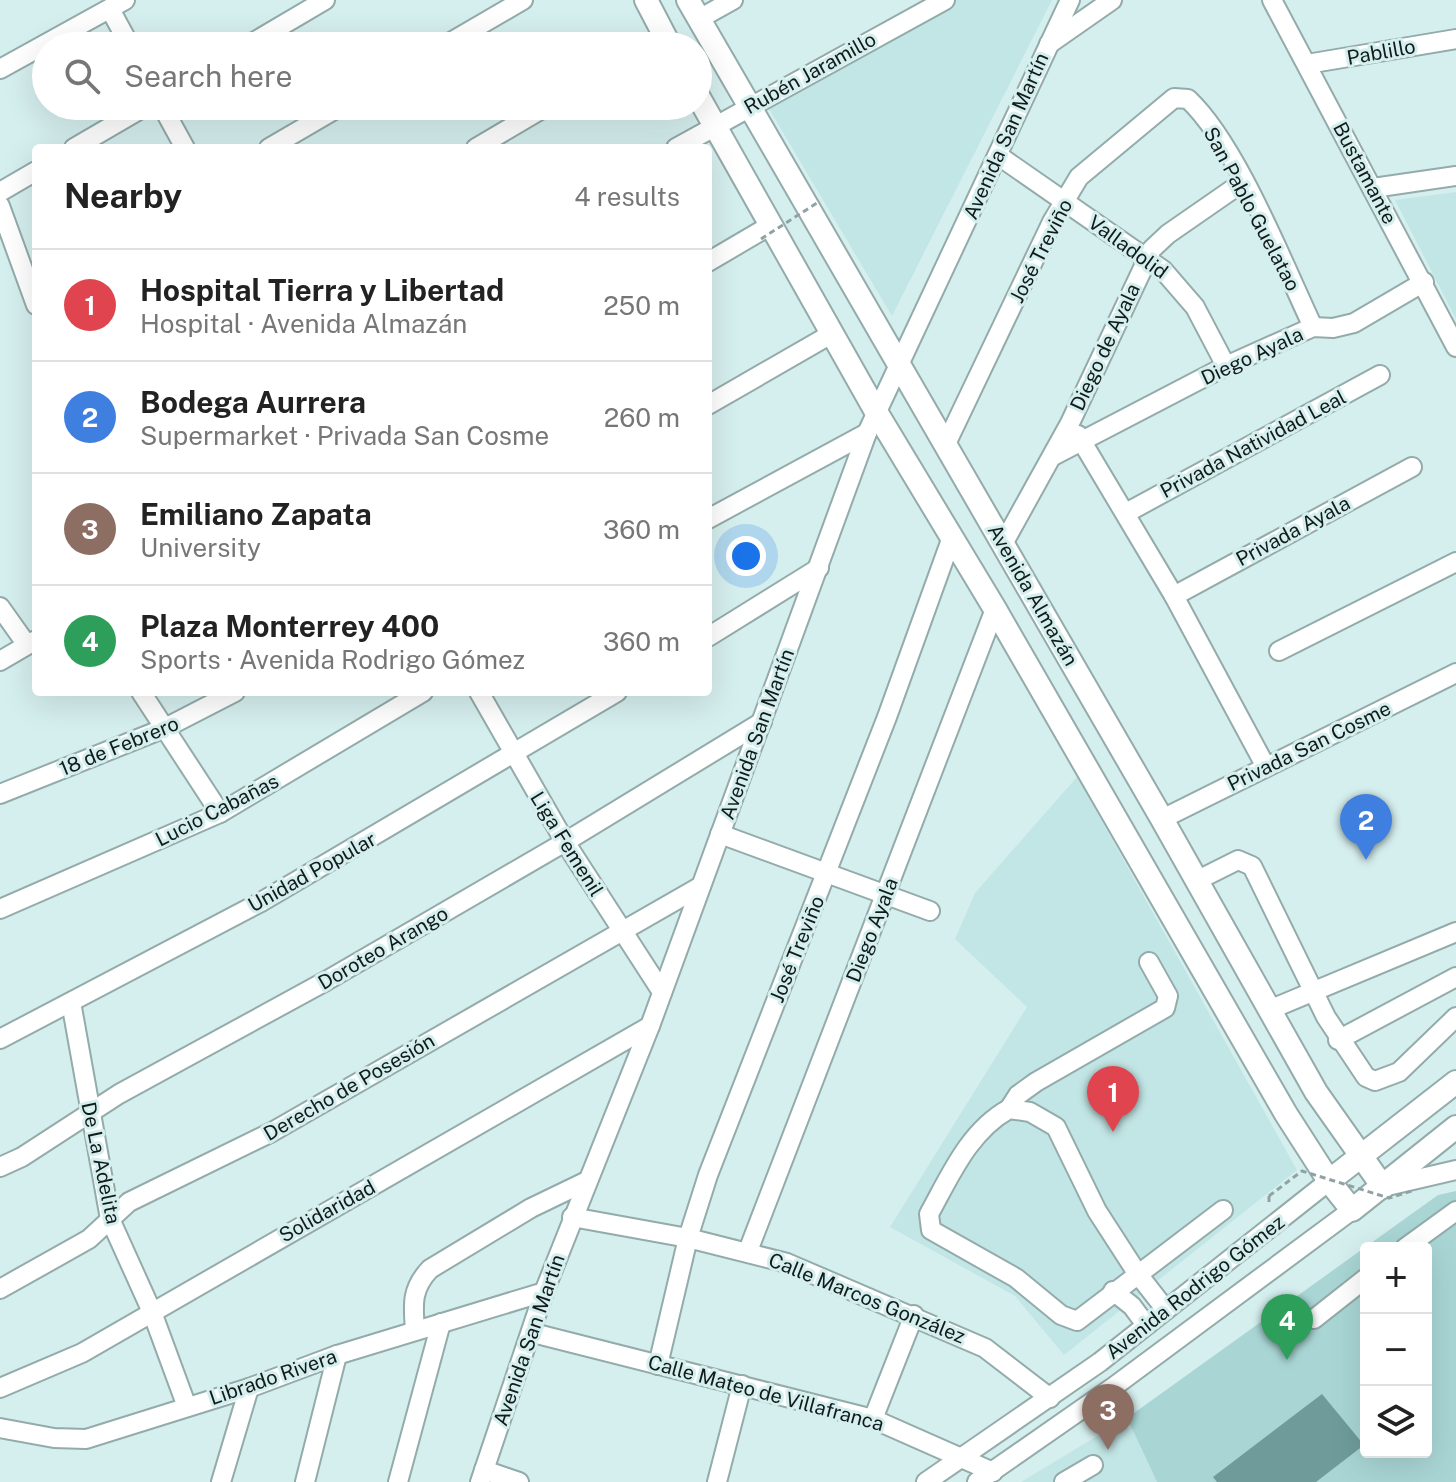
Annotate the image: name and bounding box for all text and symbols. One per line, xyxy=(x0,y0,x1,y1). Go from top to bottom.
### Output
street label: Rubén Jaramillo xyxy=(740,27,880,119)
search box xyxy=(32,32,712,120)
street label: Pablillo xyxy=(1345,34,1417,70)
street label: Avenida San Martín xyxy=(958,49,1054,223)
icon: search xyxy=(60,54,104,98)
text: Search here xyxy=(124,58,292,94)
street label: Bustamante xyxy=(1328,118,1402,228)
street label: San Pablo Guelatao xyxy=(1199,123,1305,295)
text: Nearby xyxy=(64,176,182,216)
text: 4 results xyxy=(574,181,680,212)
street label: José Treviño xyxy=(1005,195,1077,307)
street label: Valladolid xyxy=(1084,210,1172,284)
text: Hospital Tierra y Libertad xyxy=(140,272,504,308)
street label: Diego de Ayala xyxy=(1065,280,1145,414)
text: 1 xyxy=(84,290,96,321)
text: 250 m xyxy=(603,290,680,321)
text: Hospital · Avenida Almazán xyxy=(140,308,467,339)
street label: Diego Ayala xyxy=(1197,322,1307,390)
text: Bodega Aurrera xyxy=(140,384,366,420)
street label: Privada Natividad Leal xyxy=(1156,385,1350,503)
text: 2 xyxy=(82,402,98,433)
text: 260 m xyxy=(604,402,680,433)
text: Supermarket · Privada San Cosme xyxy=(140,420,549,451)
street label: Privada Ayala xyxy=(1232,491,1354,571)
text: Emiliano Zapata xyxy=(140,496,372,532)
text: 3 xyxy=(81,514,99,545)
text: 360 m xyxy=(603,514,680,545)
street label: Avenida Almazán xyxy=(983,520,1083,670)
text: University xyxy=(140,532,261,563)
your location xyxy=(726,536,766,576)
text: Plaza Monterrey 400 xyxy=(140,608,439,644)
text: 4 xyxy=(81,626,99,657)
text: 360 m xyxy=(603,626,680,657)
text: Sports · Avenida Rodrigo Gómez xyxy=(140,644,525,675)
street label: Avenida San Martín xyxy=(715,645,799,823)
street label: Privada San Cosme xyxy=(1223,696,1395,796)
street label: 18 de Febrero xyxy=(56,711,182,781)
street label: Lucio Cabañas xyxy=(151,769,283,851)
street label: Liga Femenil xyxy=(525,787,609,901)
pin: 2 xyxy=(1340,794,1392,860)
street label: Unidad Popular xyxy=(244,827,380,917)
street label: Diego Ayala xyxy=(841,874,903,986)
street label: José Treviño xyxy=(765,892,829,1006)
street label: Doroteo Arango xyxy=(314,901,452,995)
street label: Derecho de Posesión xyxy=(259,1028,439,1146)
pin: 1 xyxy=(1087,1066,1139,1132)
street label: De La Adelita xyxy=(76,1100,126,1226)
street label: Solidaridad xyxy=(275,1175,379,1247)
street label: Avenida Rodrigo Gómez xyxy=(1101,1210,1289,1364)
map controls xyxy=(1360,1242,1432,1458)
button: + xyxy=(1360,1242,1432,1314)
street label: Calle Marcos González xyxy=(765,1248,969,1348)
street label: Avenida San Martín xyxy=(488,1251,570,1429)
pin: 4 xyxy=(1261,1294,1313,1360)
button: − xyxy=(1360,1314,1432,1386)
street label: Librado Rivera xyxy=(206,1344,340,1410)
street label: Calle Mateo de Villafranca xyxy=(645,1350,887,1436)
pin: 3 xyxy=(1082,1384,1134,1450)
button: layers xyxy=(1360,1386,1432,1458)

